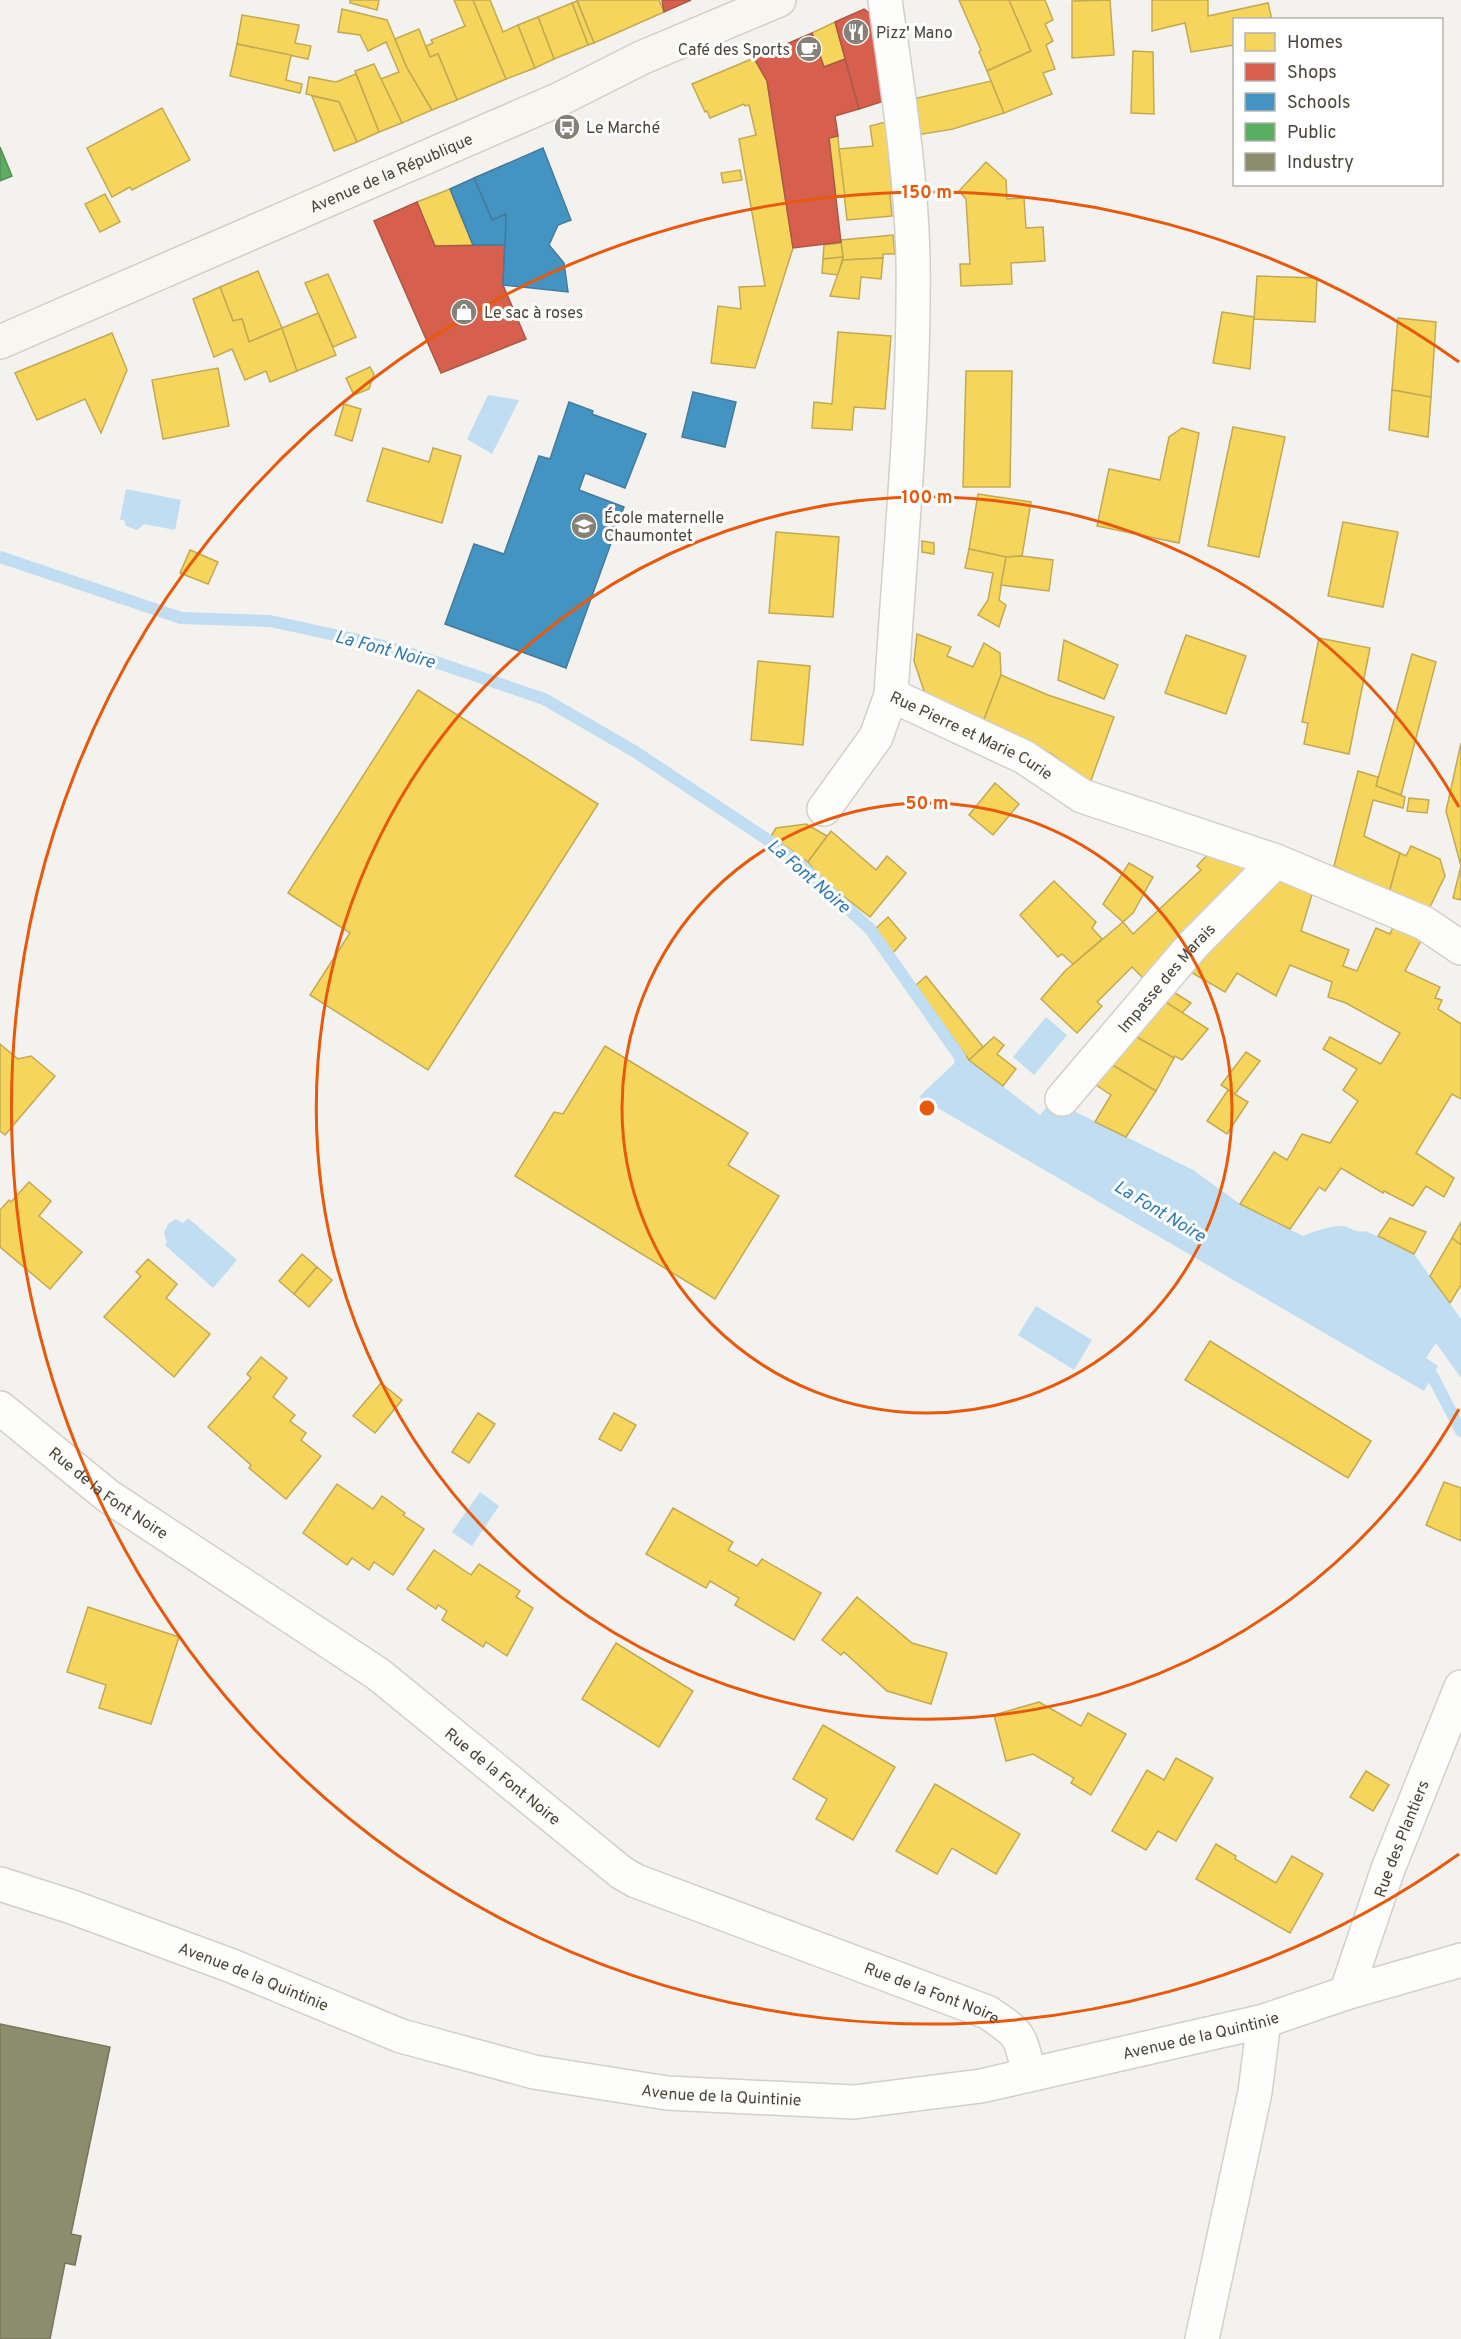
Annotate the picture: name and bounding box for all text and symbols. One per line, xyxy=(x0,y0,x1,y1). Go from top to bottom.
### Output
restaurant icon: Pizz' Mano xyxy=(841,17,871,47)
legend xyxy=(1233,18,1443,186)
place label: Pizz' Mano xyxy=(876,24,953,44)
text: Homes xyxy=(1287,32,1343,55)
cafe icon: Café des Sports xyxy=(794,34,824,64)
place label: Café des Sports xyxy=(678,41,790,61)
text: Shops xyxy=(1287,62,1337,85)
text: Schools xyxy=(1287,92,1350,115)
bus stop icon: Le Marché xyxy=(552,112,582,142)
place label: Le Marché xyxy=(586,119,660,139)
text: Public xyxy=(1287,122,1337,145)
street label: Avenue de la République xyxy=(307,130,476,218)
text: Industry xyxy=(1287,152,1354,175)
text: 150 m xyxy=(902,182,952,205)
shop icon: Le sac à roses xyxy=(449,297,479,327)
place label: Le sac à roses xyxy=(484,304,583,324)
text: 100 m xyxy=(901,487,953,510)
place label: École maternelle Chaumontet xyxy=(604,507,724,547)
school or university icon: École maternelle Chaumontet xyxy=(569,511,599,541)
water label: La Font Noire xyxy=(332,626,438,675)
street label: Rue Pierre et Marie Curie xyxy=(886,688,1056,785)
text: 50 m xyxy=(905,793,949,816)
water label: La Font Noire xyxy=(762,835,855,920)
street label: Impasse des Marais xyxy=(1115,920,1221,1038)
centre of rings xyxy=(917,1098,937,1118)
water label: La Font Noire xyxy=(1109,1176,1210,1249)
street label: Rue de la Font Noire xyxy=(44,1444,171,1545)
street label: Rue de la Font Noire xyxy=(440,1724,564,1831)
street label: Rue des Plantiers xyxy=(1371,1778,1435,1900)
street label: Avenue de la Quintinie xyxy=(175,1939,331,2017)
street label: Rue de la Font Noire xyxy=(861,1959,1003,2029)
street label: Avenue de la Quintinie xyxy=(1121,2009,1282,2065)
street label: Avenue de la Quintinie xyxy=(640,2081,802,2111)

